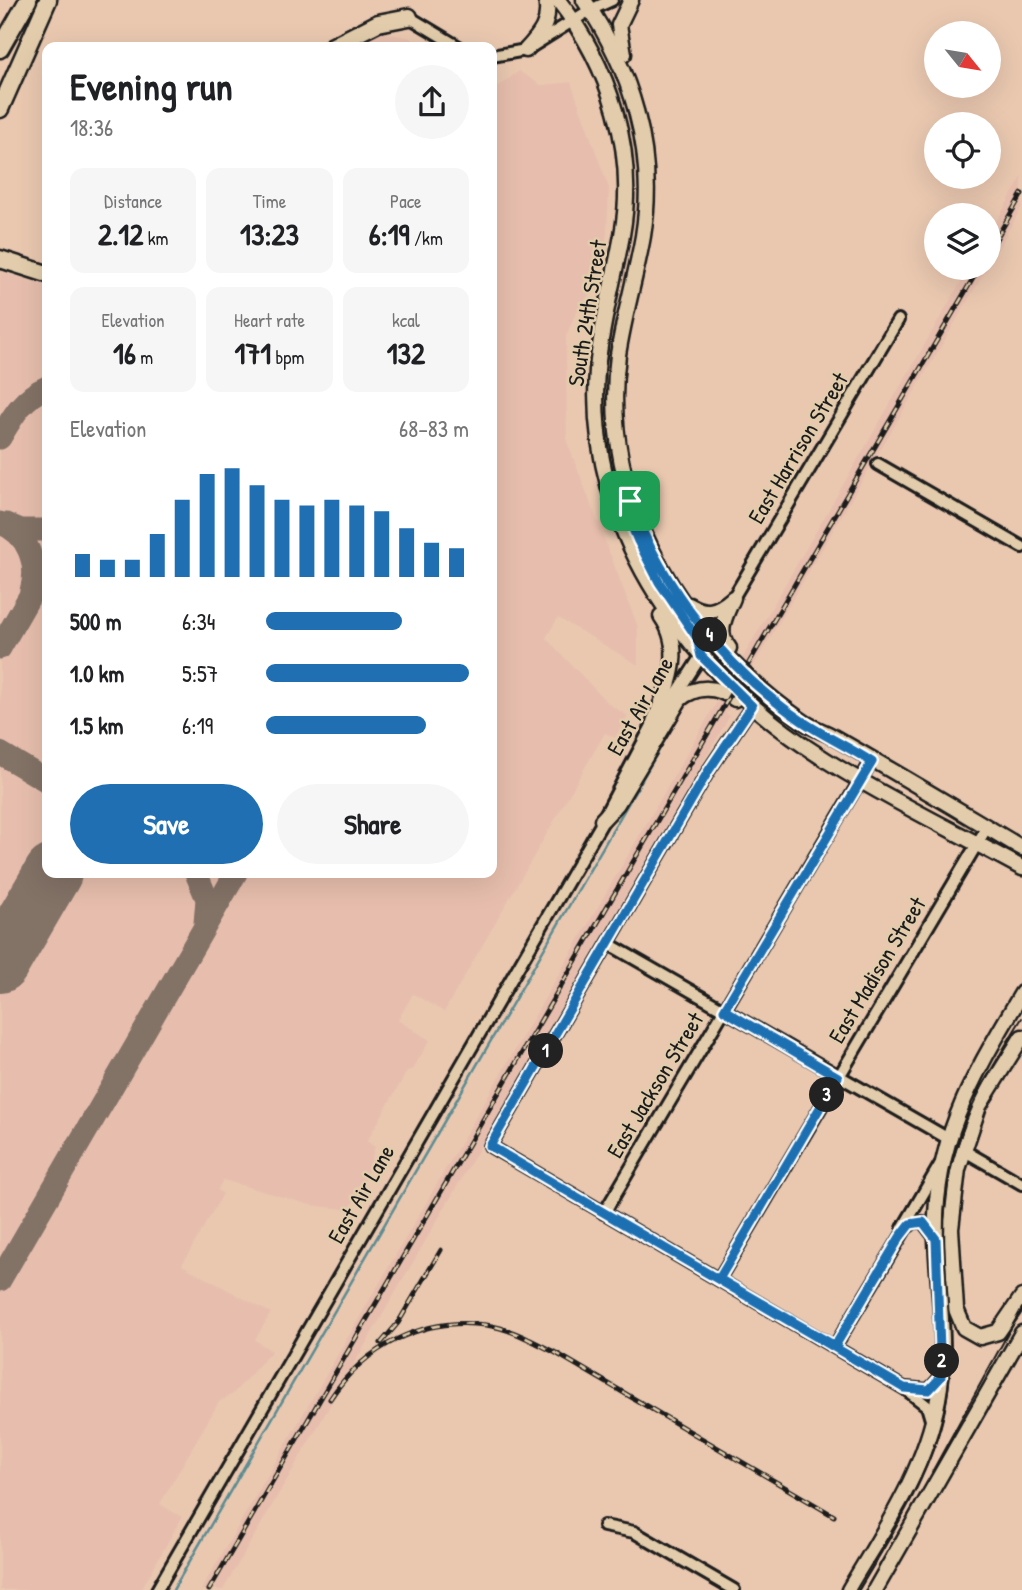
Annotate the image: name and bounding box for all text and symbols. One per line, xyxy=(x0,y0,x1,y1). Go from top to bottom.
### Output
north arrow xyxy=(924,21,1001,98)
map controls xyxy=(924,21,1001,280)
text: Evening run xyxy=(70,60,233,112)
button: share xyxy=(395,65,469,139)
text: 18:36 xyxy=(70,112,113,143)
button: locate xyxy=(924,112,1001,189)
text: Distance xyxy=(104,188,162,214)
text: Time xyxy=(253,188,286,214)
text: Pace xyxy=(390,188,422,214)
button: layers xyxy=(924,203,1001,280)
text: 2.12 xyxy=(98,214,143,254)
text: 13:23 xyxy=(240,214,299,254)
text: 6:19 xyxy=(369,214,410,254)
text: km xyxy=(143,225,168,251)
text: /km xyxy=(410,225,443,251)
street label: South 24th Street xyxy=(560,236,614,388)
text: Elevation xyxy=(102,307,165,333)
text: Heart rate xyxy=(234,307,305,333)
text: kcal xyxy=(392,307,420,333)
text: 16 xyxy=(113,333,136,373)
text: 171 xyxy=(235,333,271,373)
text: 132 xyxy=(387,333,425,373)
text: m xyxy=(136,344,153,370)
text: bpm xyxy=(271,344,304,370)
street label: East Harrison Street xyxy=(740,365,856,529)
text: Elevation xyxy=(70,413,146,444)
text: 68–83 m xyxy=(399,413,469,444)
pin xyxy=(600,471,660,531)
icon: arrive xyxy=(611,482,649,520)
text: 500 m xyxy=(70,606,121,637)
text: 6:34 xyxy=(182,606,215,637)
pin: 4 xyxy=(692,618,728,652)
text: 4 xyxy=(706,621,713,647)
street label: East Air Lane xyxy=(599,651,680,761)
text: 1.0 km xyxy=(70,658,124,689)
text: 5:57 xyxy=(182,658,218,689)
text: 1.5 km xyxy=(70,710,123,741)
text: 6:19 xyxy=(182,710,213,741)
button: Save xyxy=(70,784,263,864)
button: Share xyxy=(277,784,469,864)
street label: East Madison Street xyxy=(821,890,933,1049)
street label: East Jackson Street xyxy=(599,1005,711,1163)
pin: 1 xyxy=(528,1034,564,1068)
text: 1 xyxy=(542,1037,549,1063)
pin: 3 xyxy=(810,1078,844,1112)
text: 3 xyxy=(822,1081,831,1107)
street label: East Air Lane xyxy=(320,1139,401,1249)
pin: 2 xyxy=(925,1344,960,1378)
text: 2 xyxy=(937,1347,946,1373)

